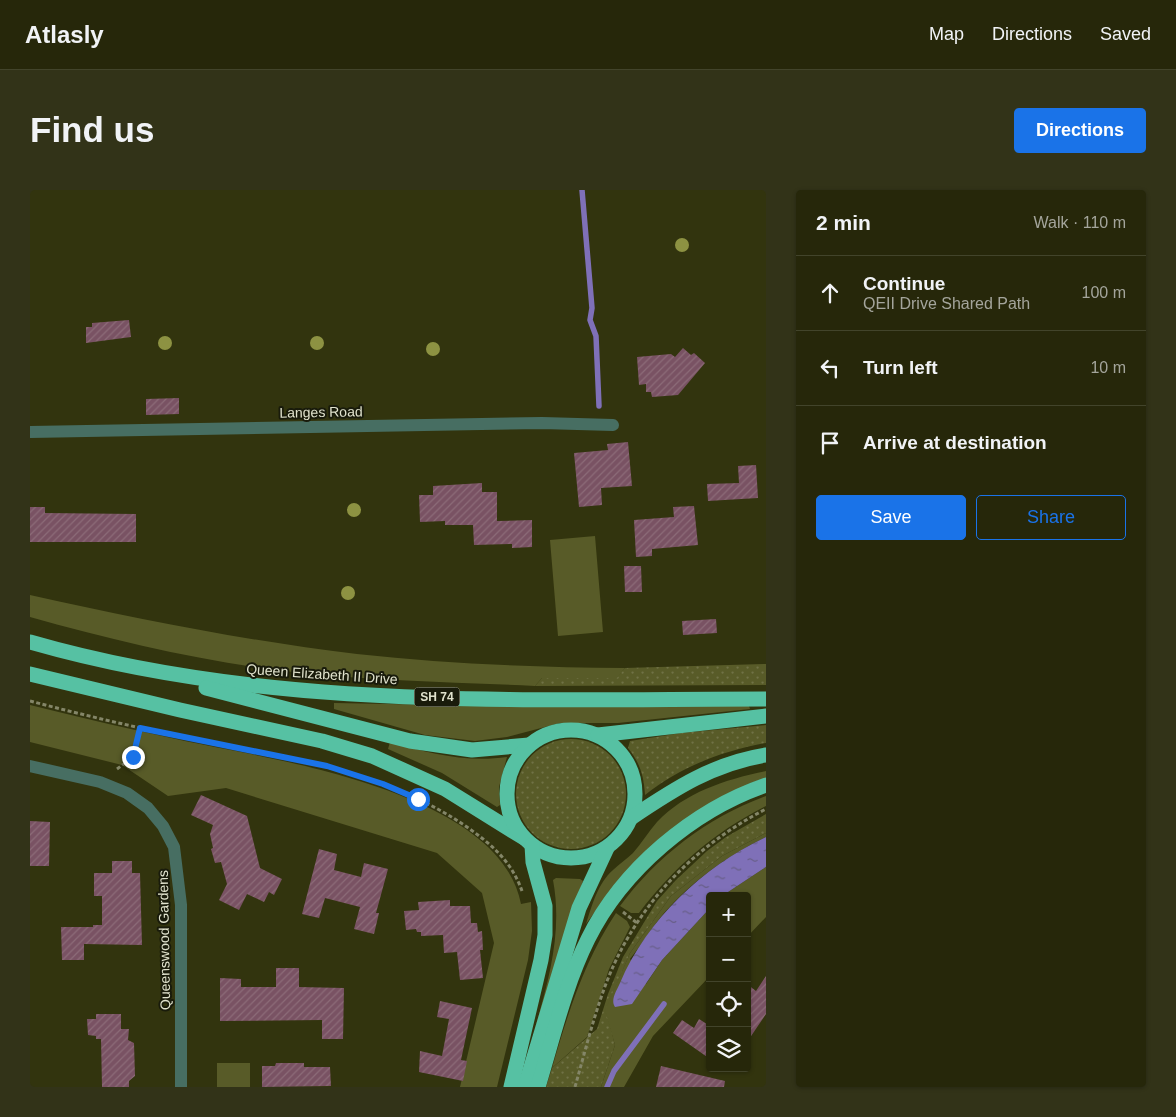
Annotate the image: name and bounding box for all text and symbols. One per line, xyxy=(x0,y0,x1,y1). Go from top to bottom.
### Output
text: Atlasly xyxy=(25,21,104,48)
text: Map xyxy=(929,24,964,44)
text: Directions xyxy=(992,24,1072,44)
text: Saved xyxy=(1100,24,1151,44)
button: Directions xyxy=(1014,108,1146,153)
text: Find us xyxy=(30,110,154,149)
text: 2 min xyxy=(816,211,871,234)
text: Walk · 110 m xyxy=(1034,214,1126,231)
text: Continue xyxy=(863,273,945,294)
icon: ahead xyxy=(816,279,844,307)
text: 100 m xyxy=(1082,284,1126,301)
text: QEII Drive Shared Path xyxy=(863,295,1030,312)
icon: left xyxy=(816,354,844,382)
text: Turn left xyxy=(863,357,938,378)
text: 10 m xyxy=(1090,359,1126,376)
street label: Langes Road xyxy=(279,403,363,421)
icon: arrive xyxy=(816,429,844,457)
text: Arrive at destination xyxy=(863,432,1047,453)
button: Save xyxy=(816,495,966,540)
button: Share xyxy=(976,495,1126,540)
street label: Queen Elizabeth II Drive xyxy=(246,661,398,687)
road number: SH 74 xyxy=(414,688,460,706)
route end xyxy=(122,746,145,769)
route start xyxy=(407,788,430,811)
street label: Queenswood Gardens xyxy=(155,870,173,1010)
map controls xyxy=(706,892,751,1072)
button: + xyxy=(706,892,751,937)
button: − xyxy=(706,937,751,982)
button: locate xyxy=(706,982,751,1027)
button: layers xyxy=(706,1027,751,1072)

